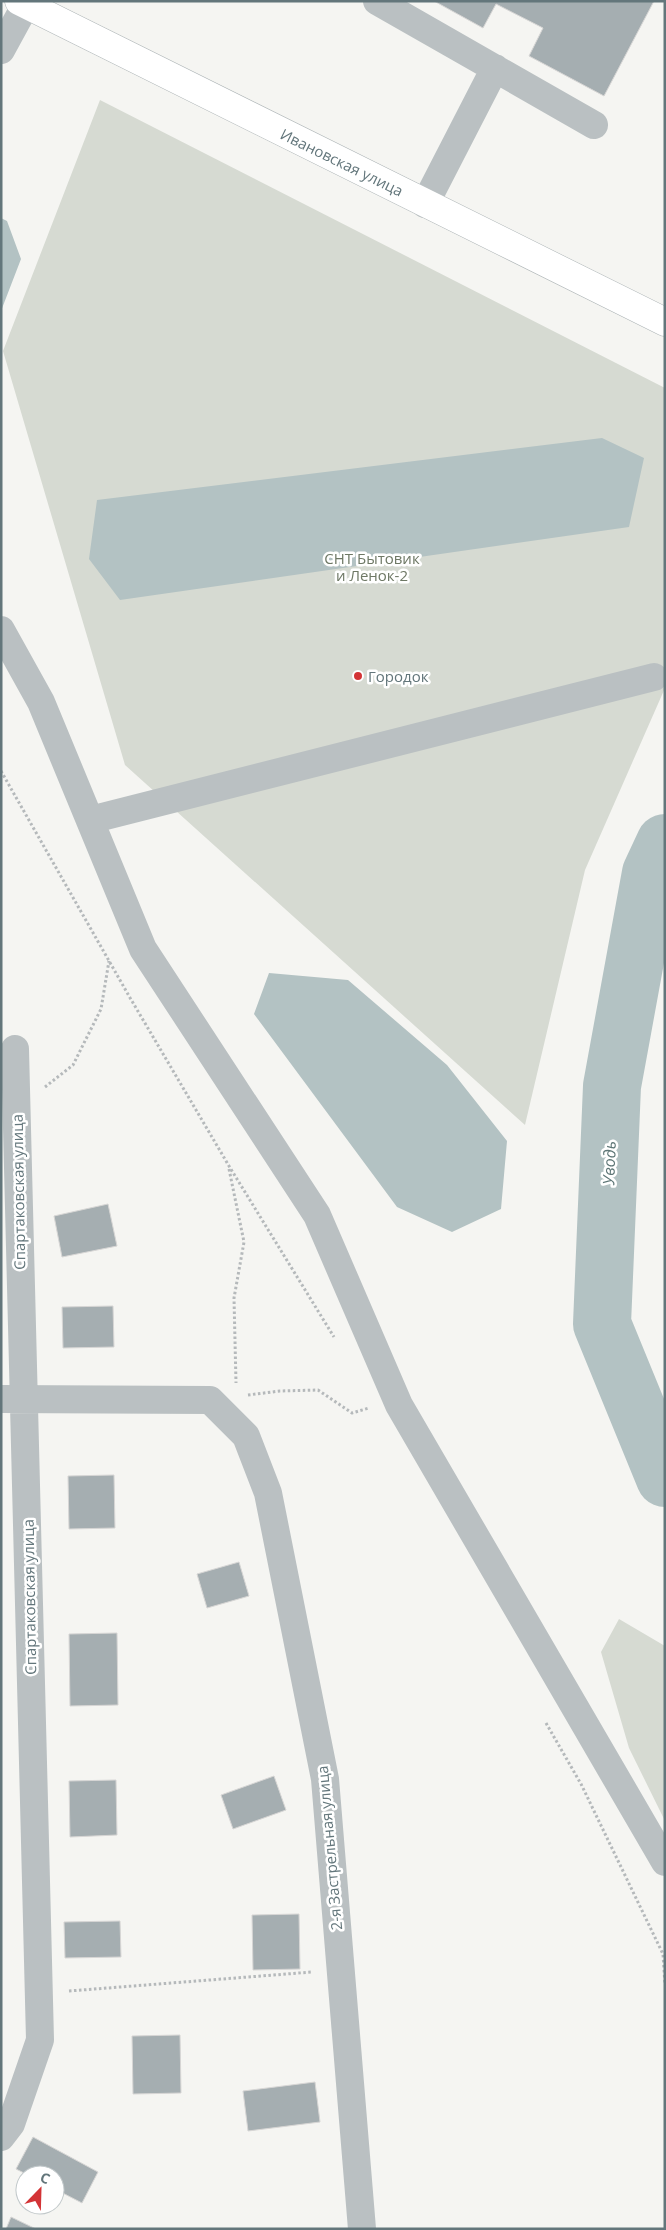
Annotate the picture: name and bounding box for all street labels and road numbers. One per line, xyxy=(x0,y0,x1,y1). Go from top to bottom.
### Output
street label: Ивановская улица xyxy=(277,124,407,200)
street label: Спартаковская улица xyxy=(7,1114,29,1270)
street label: Спартаковская улица xyxy=(18,1519,40,1675)
street label: 2-я Застрельная улица xyxy=(312,1765,346,1931)

